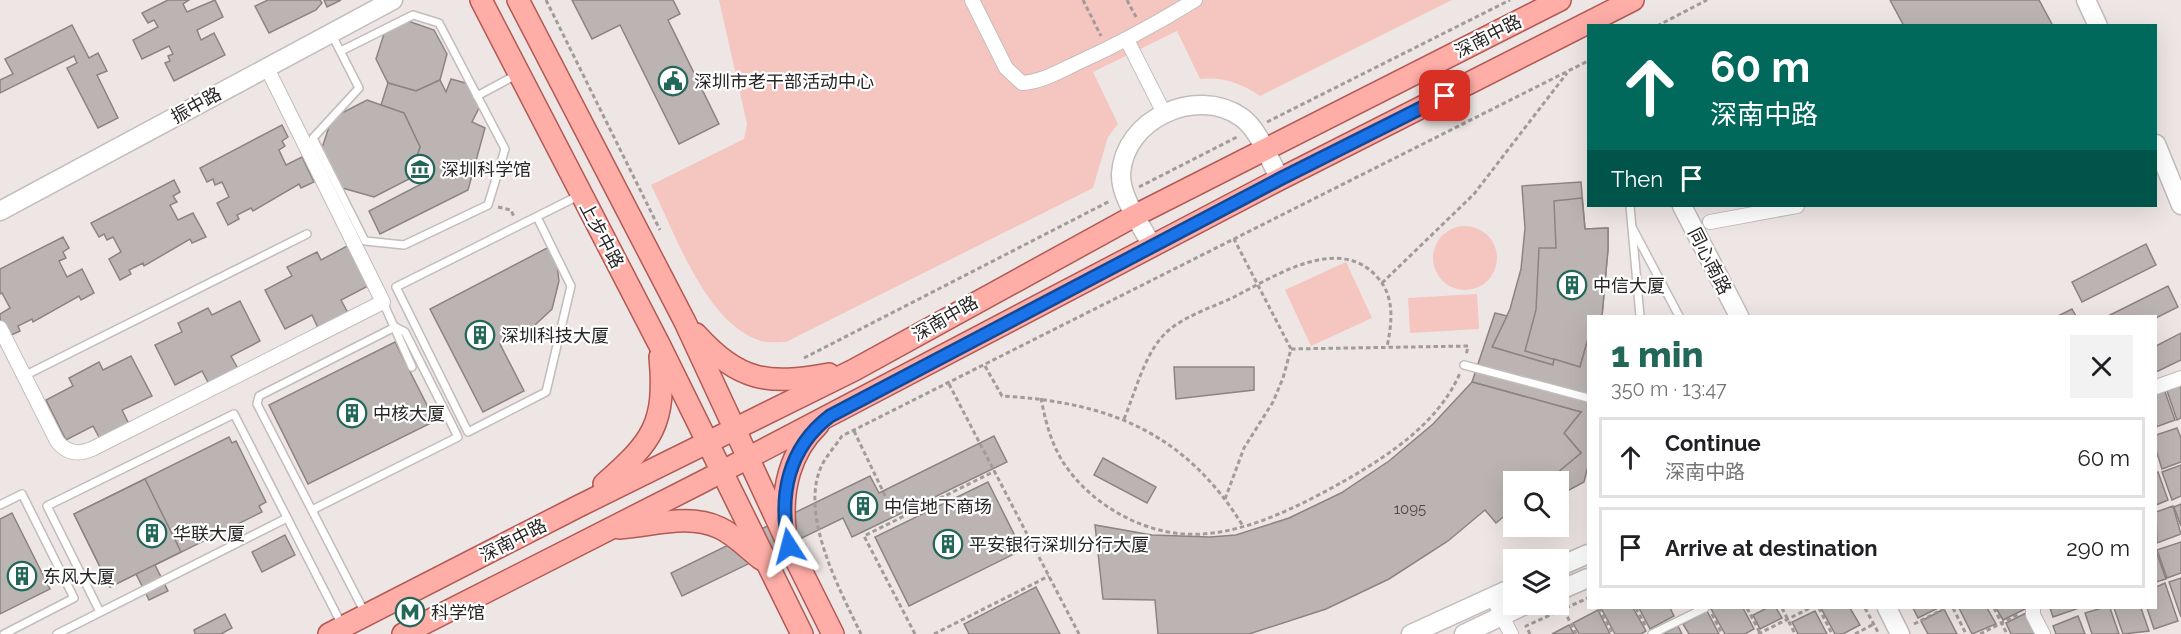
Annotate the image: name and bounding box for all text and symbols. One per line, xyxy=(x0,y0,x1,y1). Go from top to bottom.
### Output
street label: 深南中路 xyxy=(1451,10,1525,62)
text: 60 m xyxy=(1710,43,1810,92)
icon: ahead xyxy=(1611,48,1689,126)
public building icon: 深圳市老干部活动中心 xyxy=(657,65,689,97)
pin xyxy=(1419,70,1470,121)
place label: 深圳市老干部活动中心 xyxy=(694,71,874,92)
icon: arrive xyxy=(1428,79,1461,112)
street label: 振中路 xyxy=(167,83,225,127)
text: 深南中路 xyxy=(1710,99,1818,130)
museum icon: 深圳科学馆 xyxy=(404,153,436,185)
place label: 深圳科学馆 xyxy=(441,159,531,180)
icon: arrive xyxy=(1675,162,1708,195)
text: Then xyxy=(1611,166,1663,192)
street label: 上步中路 xyxy=(576,198,628,272)
street label: 同心南路 xyxy=(1684,224,1736,298)
building icon: 中信大厦 xyxy=(1556,269,1588,301)
place label: 中信大厦 xyxy=(1593,275,1665,296)
street label: 深南中路 xyxy=(909,291,981,345)
building icon: 深圳科技大厦 xyxy=(464,319,496,351)
place label: 深圳科技大厦 xyxy=(501,325,609,346)
text: 1 min xyxy=(1611,333,1703,375)
button: close xyxy=(2070,335,2133,398)
text: 350 m · 13:47 xyxy=(1611,377,1727,401)
building icon: 中核大厦 xyxy=(336,397,368,429)
place label: 中核大厦 xyxy=(373,403,445,424)
text: Continue xyxy=(1665,430,1761,456)
icon: ahead xyxy=(1614,441,1647,474)
text: 60 m xyxy=(2077,445,2130,471)
text: 深南中路 xyxy=(1665,460,1745,484)
map controls xyxy=(1503,471,1569,615)
button: search xyxy=(1503,471,1569,537)
building icon: 中信地下商场 xyxy=(847,490,879,522)
place label: 中信地下商场 xyxy=(884,496,992,517)
house number: 1095 xyxy=(1394,500,1426,518)
street label: 深南中路 xyxy=(476,514,550,566)
position arrow xyxy=(757,514,821,578)
building icon: 华联大厦 xyxy=(136,517,168,549)
place label: 华联大厦 xyxy=(173,523,245,544)
building icon: 平安银行深圳分行大厦 xyxy=(932,528,964,560)
icon: arrive xyxy=(1614,531,1647,564)
place label: 平安银行深圳分行大厦 xyxy=(969,534,1149,555)
text: Arrive at destination xyxy=(1665,535,1878,561)
text: 290 m xyxy=(2066,535,2130,561)
button: layers xyxy=(1503,549,1569,615)
building icon: 东风大厦 xyxy=(6,560,38,592)
place label: 东风大厦 xyxy=(43,566,115,587)
metro station icon: 科学馆 xyxy=(394,596,426,628)
place label: 科学馆 xyxy=(431,602,485,623)

